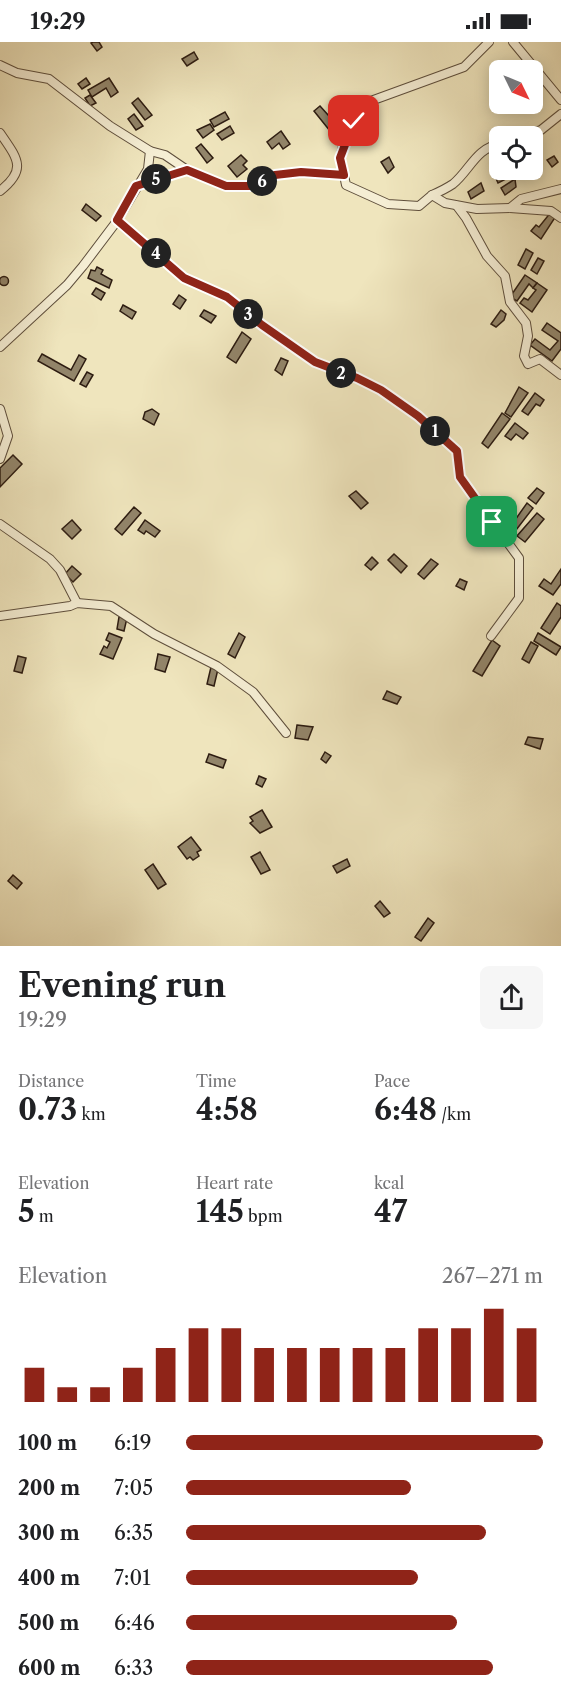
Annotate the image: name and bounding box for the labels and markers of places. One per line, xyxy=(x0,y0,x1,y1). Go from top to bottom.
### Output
pin xyxy=(328,95,379,146)
pin: 5 xyxy=(141,164,171,194)
pin: 6 xyxy=(247,166,277,196)
pin: 4 xyxy=(141,238,171,268)
pin: 3 xyxy=(233,299,263,329)
pin: 2 xyxy=(326,358,356,388)
pin: 1 xyxy=(420,416,450,446)
pin xyxy=(466,496,517,547)

